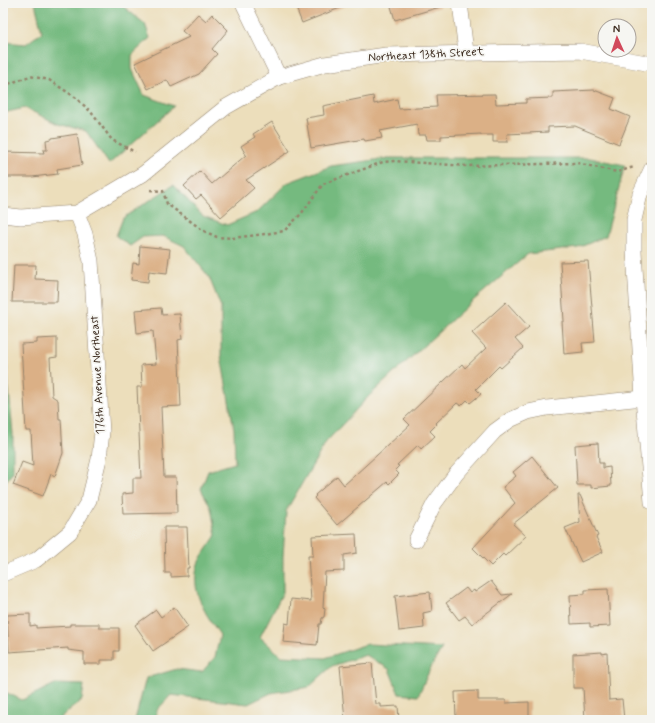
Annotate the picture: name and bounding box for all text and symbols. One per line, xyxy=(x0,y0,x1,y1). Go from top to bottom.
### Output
north arrow xyxy=(597,18,637,58)
text: N xyxy=(613,22,621,36)
street label: Northeast 138th Street xyxy=(368,44,484,66)
street label: 176th Avenue Northeast xyxy=(87,315,109,435)

